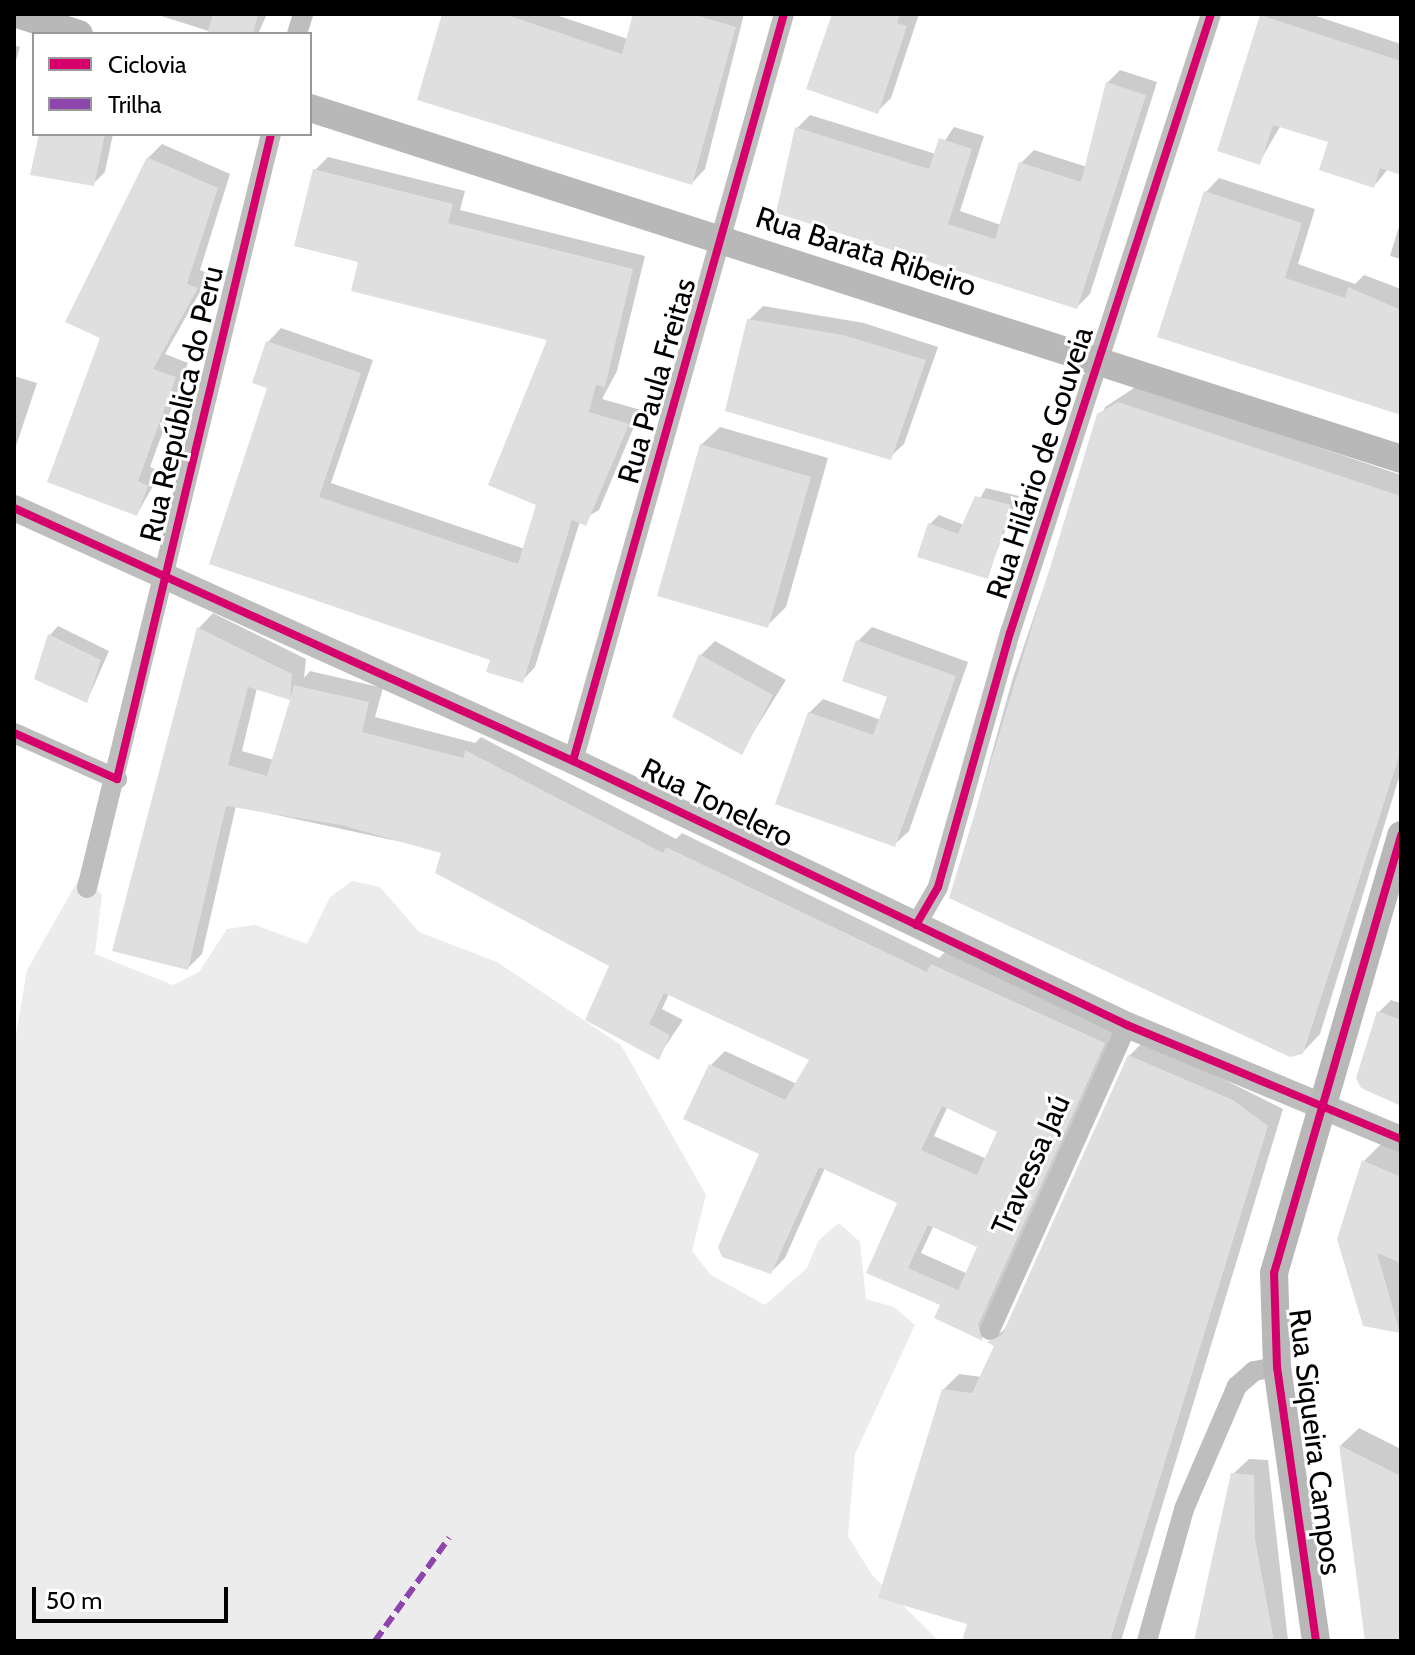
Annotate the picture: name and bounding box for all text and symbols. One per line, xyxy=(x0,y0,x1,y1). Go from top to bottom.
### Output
legend xyxy=(32,32,312,136)
text: Ciclovia xyxy=(108,50,186,79)
text: Trilha xyxy=(108,90,162,119)
street label: Rua Barata Ribeiro xyxy=(751,199,981,305)
street label: Rua República do Peru xyxy=(133,263,231,545)
street label: Rua Paula Freitas xyxy=(611,274,703,488)
street label: Rua Hilário de Gouveia xyxy=(979,322,1101,604)
street label: Rua Tonelero xyxy=(635,751,799,855)
street label: Travessa Jaú xyxy=(984,1089,1078,1241)
street label: Rua Siqueira Campos xyxy=(1281,1307,1349,1577)
scale bar xyxy=(36,1571,232,1621)
text: 50 m xyxy=(46,1586,102,1615)

